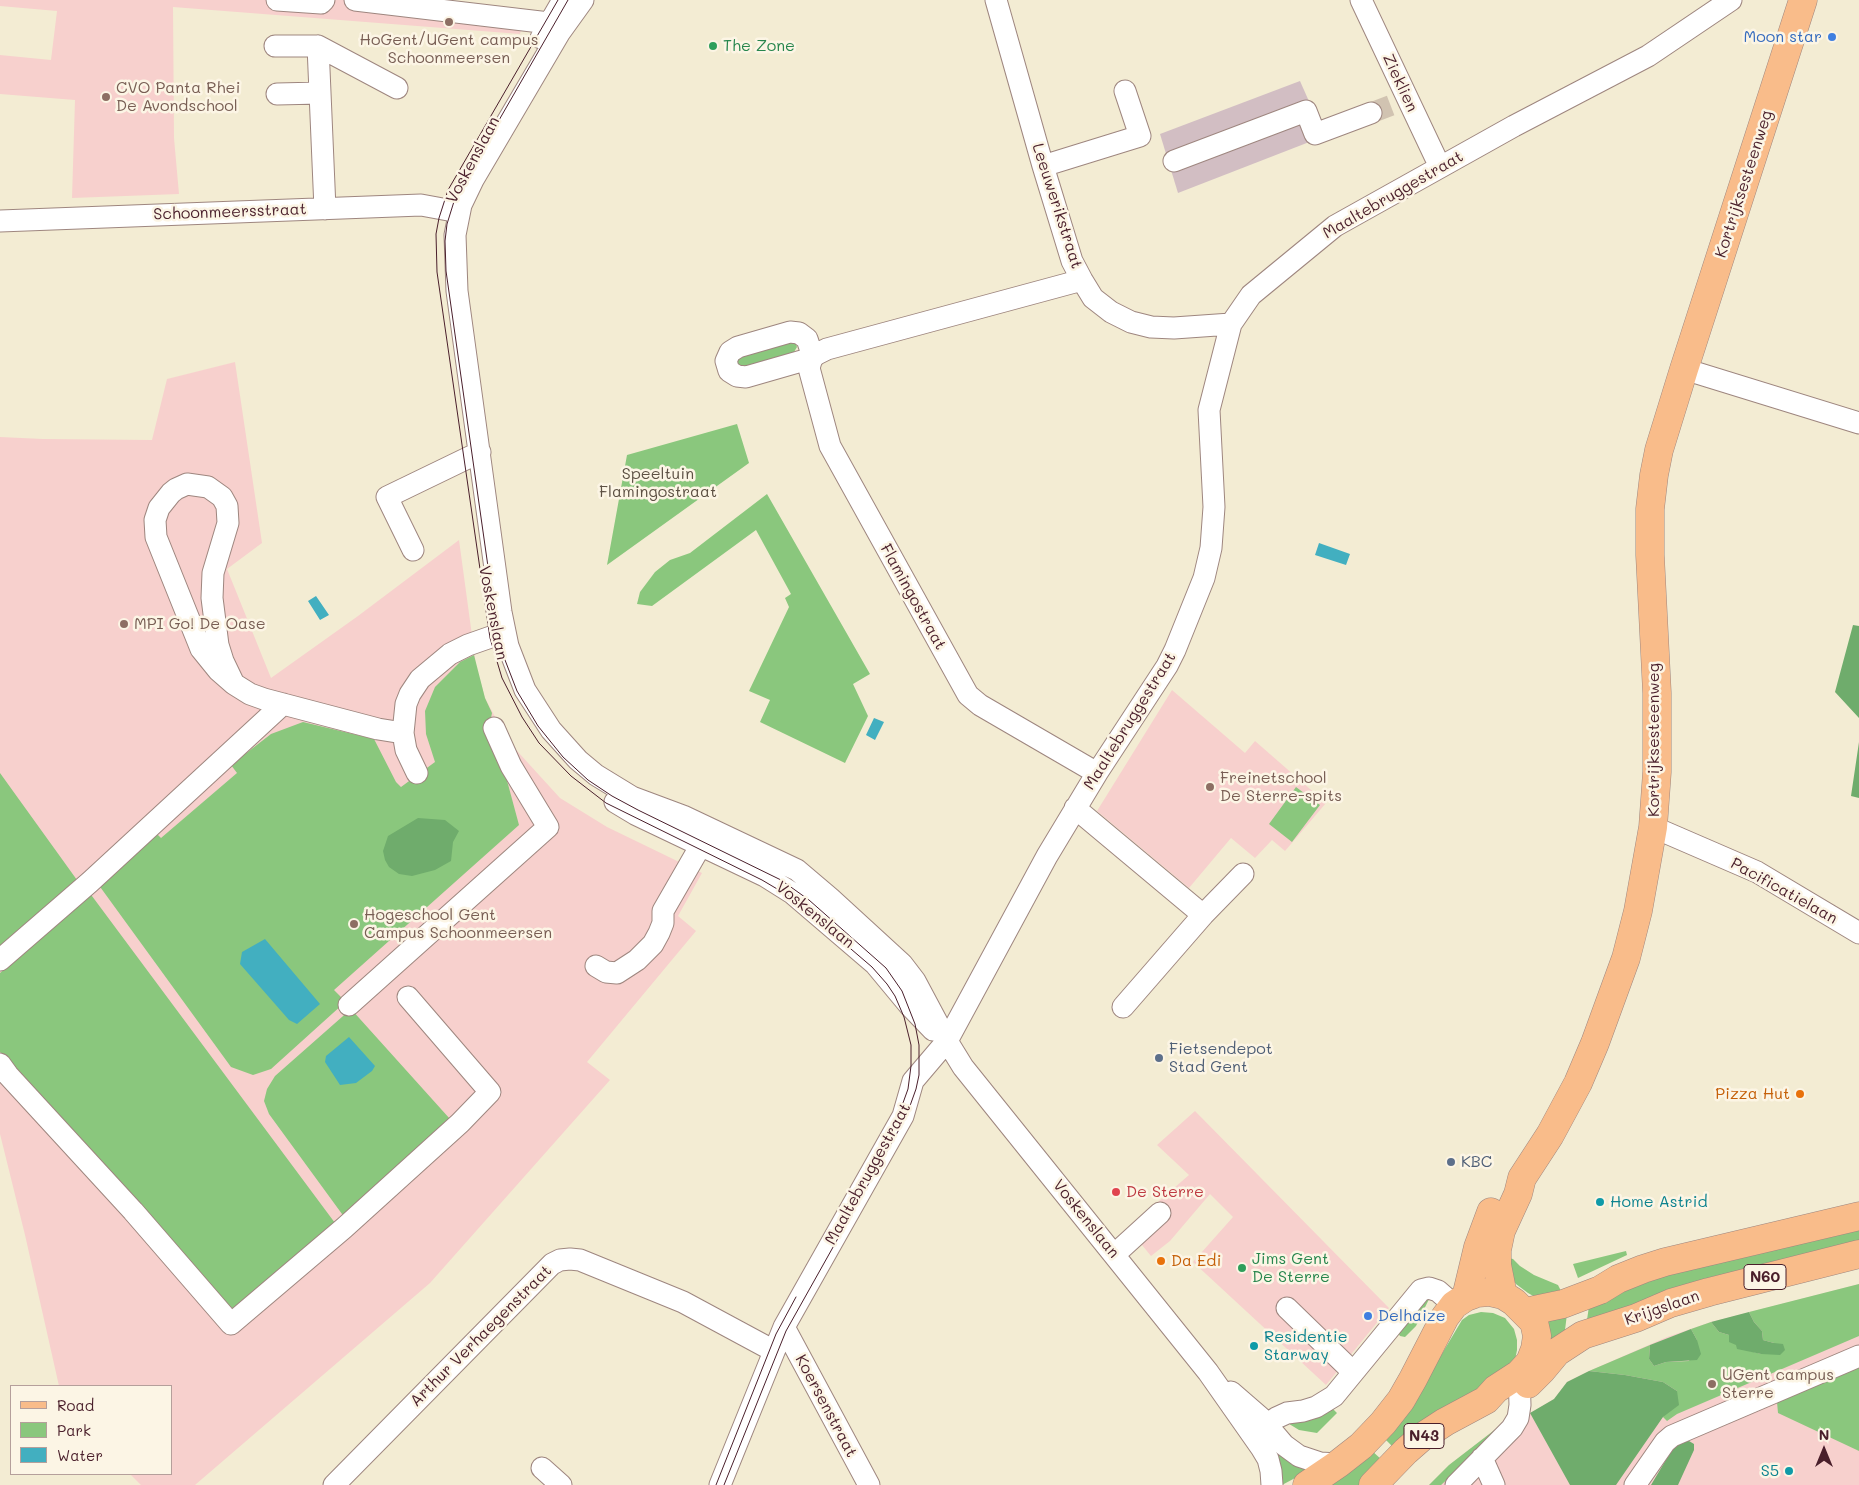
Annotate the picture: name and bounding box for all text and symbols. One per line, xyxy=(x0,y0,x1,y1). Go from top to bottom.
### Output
marker: HoGent/UGent campus Schoonmeersen xyxy=(443,16,455,28)
place label: Moon star xyxy=(1743,27,1822,47)
place label: HoGent/UGent campus Schoonmeersen xyxy=(360,30,538,68)
marker: Moon star xyxy=(1826,31,1838,43)
place label: The Zone xyxy=(723,36,795,56)
marker: The Zone xyxy=(707,40,719,52)
street label: Zieklien xyxy=(1378,51,1422,115)
place label: CVO Panta Rhei De Avondschool xyxy=(116,78,240,116)
marker: CVO Panta Rhei De Avondschool xyxy=(100,91,112,103)
street label: Kortrijksesteenweg xyxy=(1711,108,1777,260)
street label: Voskenslaan xyxy=(442,113,504,207)
street label: Leeuwerikstraat xyxy=(1028,141,1086,271)
street label: Maaltebruggestraat xyxy=(1319,147,1467,243)
street label: Schoonmeersstraat xyxy=(153,200,307,224)
park label: Speeltuin Flamingostraat xyxy=(599,464,717,502)
street label: Flamingostraat xyxy=(876,541,950,653)
street label: Voskenslaan xyxy=(474,564,512,662)
place label: MPI Go! De Oase xyxy=(134,614,266,634)
marker: MPI Go! De Oase xyxy=(118,618,130,630)
street label: Maaltebruggestraat xyxy=(1080,649,1180,793)
street label: Kortrijksesteenweg xyxy=(1644,663,1664,817)
place label: Freinetschool De Sterre-spits xyxy=(1220,768,1342,806)
marker: Freinetschool De Sterre-spits xyxy=(1204,781,1216,793)
street label: Pacificatielaan xyxy=(1727,854,1841,928)
street label: Voskenslaan xyxy=(772,878,858,952)
place label: Hogeschool Gent Campus Schoonmeersen xyxy=(364,905,552,943)
marker: Hogeschool Gent Campus Schoonmeersen xyxy=(348,918,360,930)
place label: Fietsendepot Stad Gent xyxy=(1169,1039,1273,1077)
marker: Fietsendepot Stad Gent xyxy=(1153,1052,1165,1064)
place label: Pizza Hut xyxy=(1715,1084,1790,1104)
marker: Pizza Hut xyxy=(1794,1088,1806,1100)
street label: Maaltebruggestraat xyxy=(821,1100,915,1248)
place label: KBC xyxy=(1461,1152,1492,1172)
marker: KBC xyxy=(1445,1156,1457,1168)
street label: Voskenslaan xyxy=(1049,1176,1123,1262)
place label: De Sterre xyxy=(1126,1182,1204,1202)
marker: De Sterre xyxy=(1110,1186,1122,1198)
place label: Home Astrid xyxy=(1610,1192,1708,1212)
marker: Home Astrid xyxy=(1594,1196,1606,1208)
place label: Jims Gent De Sterre xyxy=(1252,1249,1330,1287)
place label: Da Edi xyxy=(1171,1251,1221,1271)
marker: Da Edi xyxy=(1155,1255,1167,1267)
street label: Arthur Verhaegenstraat xyxy=(406,1261,556,1411)
marker: Jims Gent De Sterre xyxy=(1236,1262,1248,1274)
road number: N60 xyxy=(1744,1264,1786,1290)
street label: Krijgslaan xyxy=(1622,1286,1702,1330)
place label: Delhaize xyxy=(1378,1306,1446,1326)
marker: Delhaize xyxy=(1362,1310,1374,1322)
place label: Residentie Starway xyxy=(1264,1327,1348,1365)
marker: Residentie Starway xyxy=(1248,1340,1260,1352)
street label: Koersenstraat xyxy=(791,1351,861,1461)
place label: UGent campus Sterre xyxy=(1722,1365,1834,1403)
marker: UGent campus Sterre xyxy=(1706,1378,1718,1390)
legend xyxy=(10,1385,172,1475)
text: Road xyxy=(57,1395,94,1415)
text: Park xyxy=(57,1420,91,1440)
road number: N43 xyxy=(1404,1424,1444,1448)
north arrow xyxy=(1799,1425,1849,1475)
text: N xyxy=(1819,1425,1829,1444)
text: Water xyxy=(57,1445,103,1465)
place label: S5 xyxy=(1761,1461,1779,1481)
marker: S5 xyxy=(1783,1465,1795,1477)

